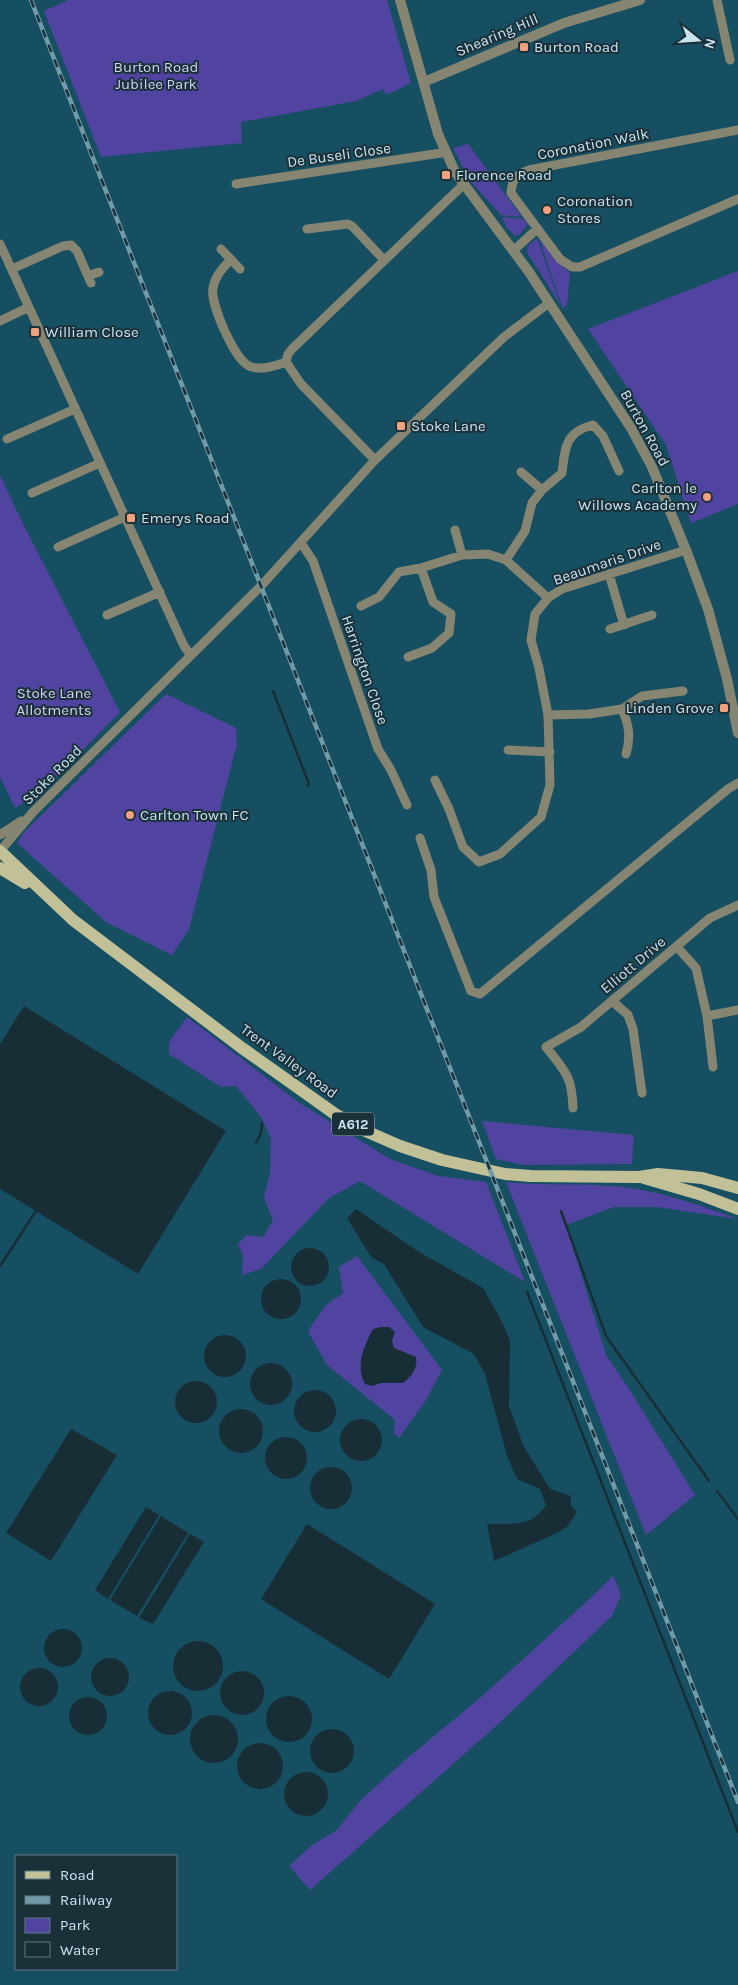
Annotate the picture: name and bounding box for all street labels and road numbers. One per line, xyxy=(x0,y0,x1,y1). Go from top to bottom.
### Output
street label: Shearing Hill xyxy=(453,10,541,60)
street label: Coronation Walk xyxy=(536,124,650,164)
street label: De Buseli Close xyxy=(286,139,392,171)
street label: Burton Road xyxy=(617,387,673,469)
street label: Beaumaris Drive xyxy=(551,535,663,589)
street label: Harrington Close xyxy=(338,613,392,727)
street label: Stoke Road xyxy=(18,741,86,809)
street label: Elliott Drive xyxy=(597,933,669,997)
street label: Trent Valley Road xyxy=(237,1020,341,1102)
road number: A612 xyxy=(332,1112,374,1136)

